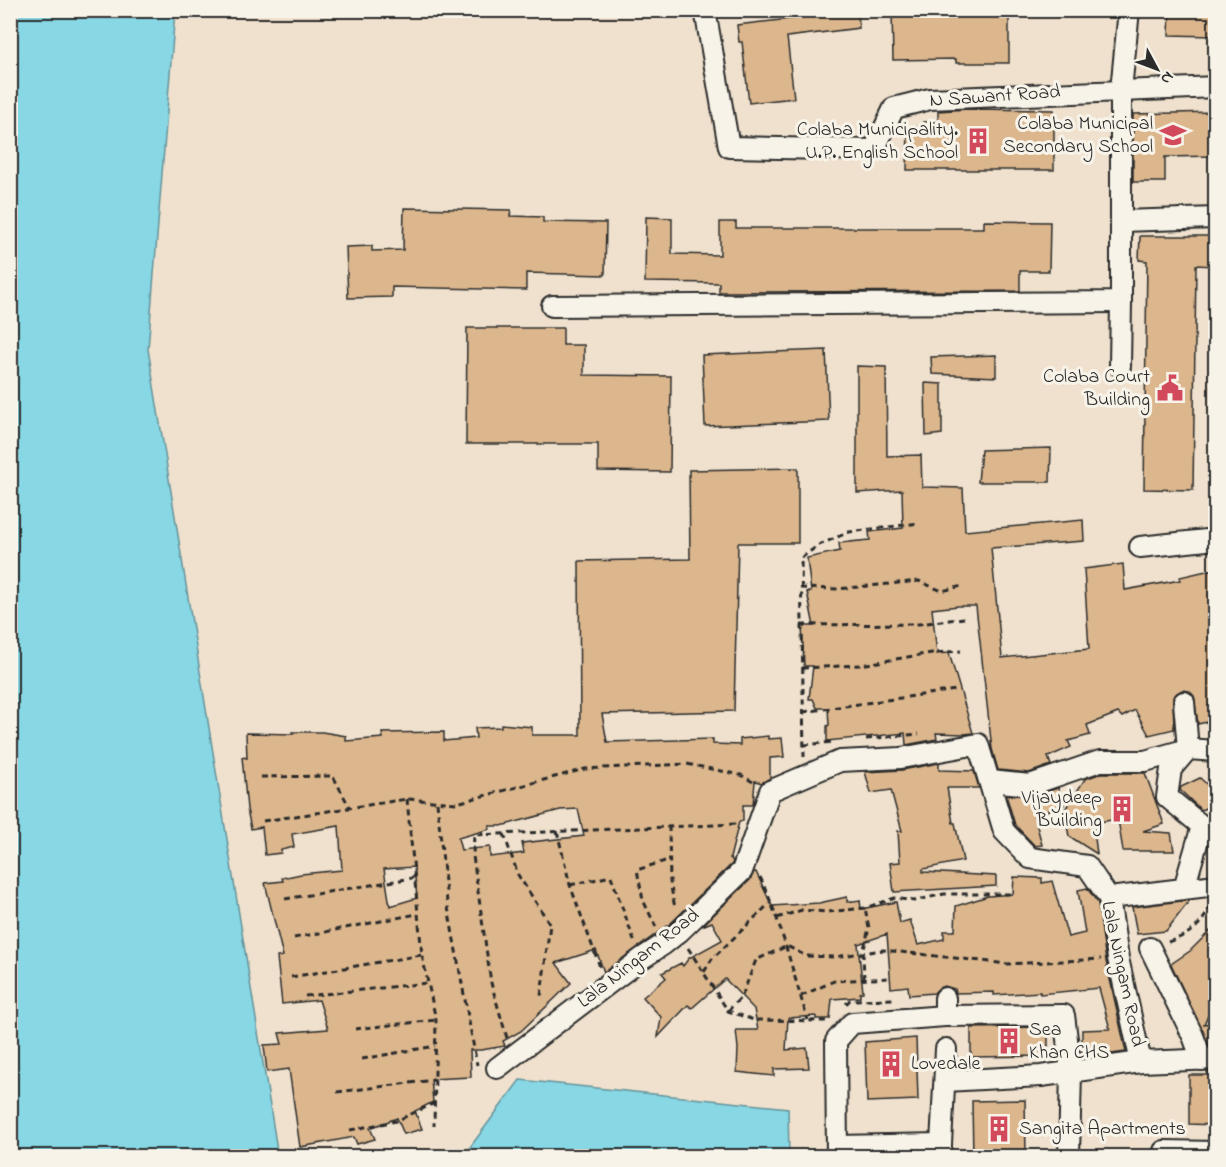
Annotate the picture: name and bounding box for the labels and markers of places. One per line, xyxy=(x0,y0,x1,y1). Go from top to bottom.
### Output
place label: Colaba Municipal Secondary School xyxy=(1003,110,1153,162)
place label: Colaba Municipality. U.P. English School xyxy=(797,116,958,169)
school or university icon: Colaba Municipal Secondary School xyxy=(1158,120,1188,150)
building icon: Colaba Municipality. U.P. English School xyxy=(963,126,993,156)
place label: Colaba Court Building xyxy=(1043,363,1150,416)
public building icon: Colaba Court Building xyxy=(1155,373,1185,403)
place label: Vijaydeep Building xyxy=(1020,784,1102,837)
building icon: Vijaydeep Building xyxy=(1107,794,1137,824)
place label: Sea Khan CHS xyxy=(1029,1016,1109,1068)
building icon: Sea Khan CHS xyxy=(994,1026,1024,1056)
building icon: Lovedale xyxy=(876,1049,906,1079)
place label: Lovedale xyxy=(911,1050,980,1079)
building icon: Sangita Apartments xyxy=(984,1114,1014,1144)
place label: Sangita Apartments xyxy=(1019,1115,1186,1145)

